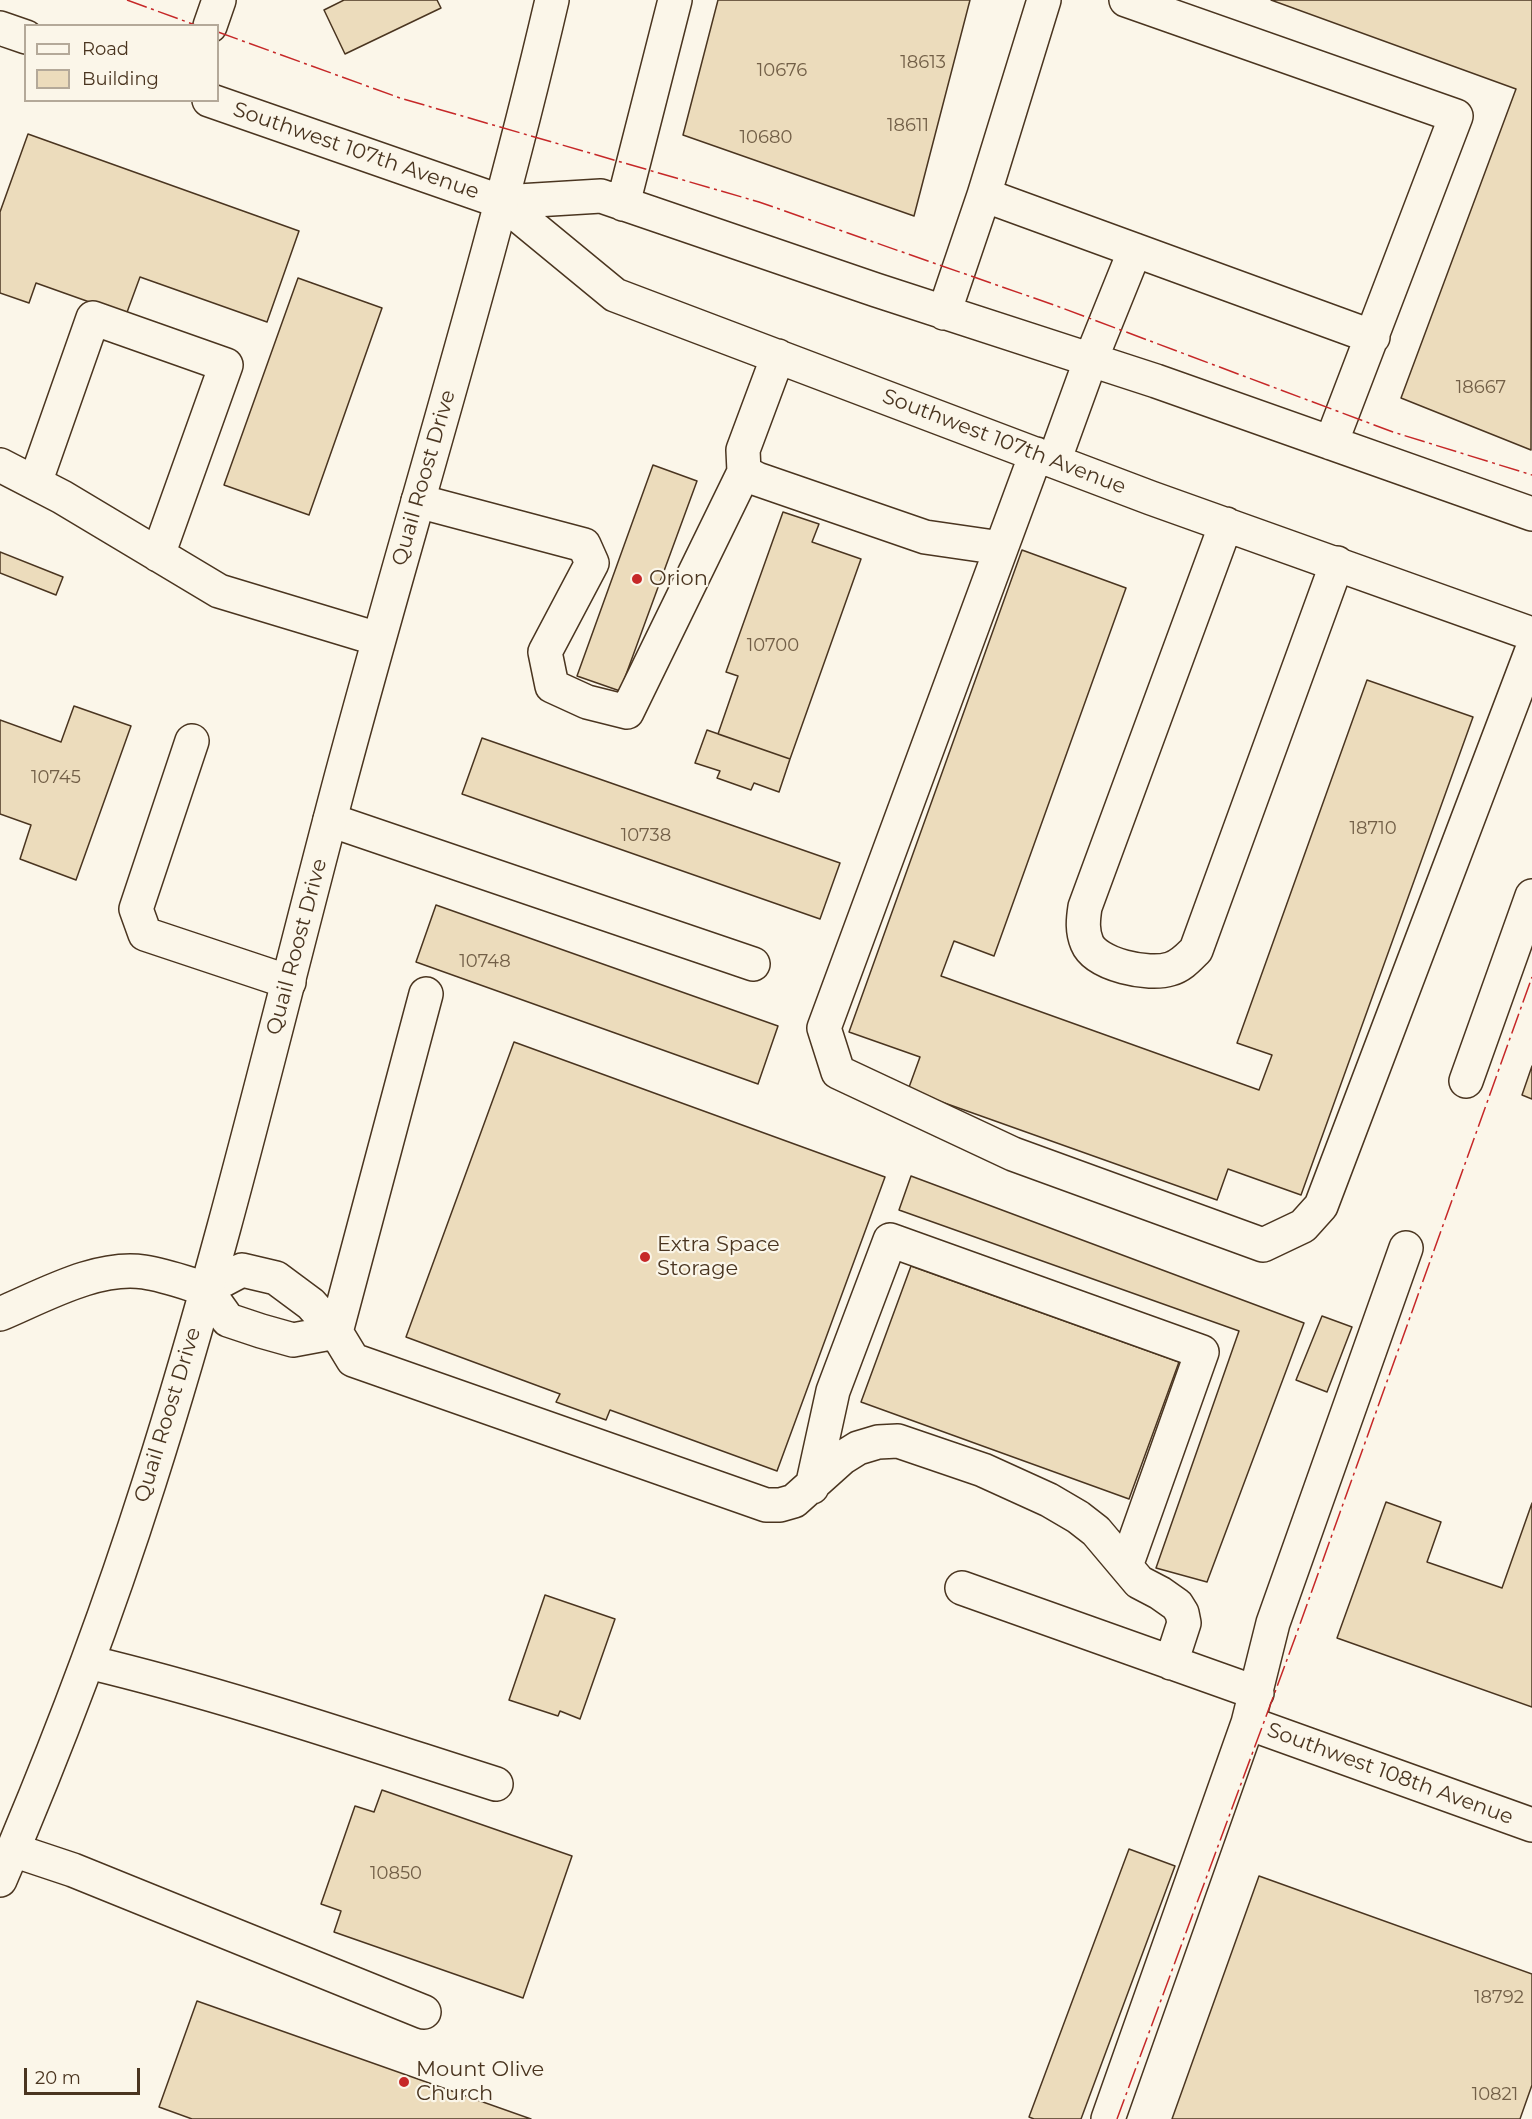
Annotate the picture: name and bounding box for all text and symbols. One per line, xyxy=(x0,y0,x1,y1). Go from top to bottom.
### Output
legend xyxy=(24,24,219,102)
text: Road xyxy=(82,38,129,60)
house number: 18613 xyxy=(900,52,946,74)
house number: 10676 xyxy=(757,60,807,82)
text: Building xyxy=(82,68,159,90)
street label: Southwest 107th Avenue xyxy=(230,97,482,205)
house number: 18611 xyxy=(887,115,929,137)
house number: 10680 xyxy=(740,127,792,149)
house number: 18667 xyxy=(1456,377,1506,399)
street label: Southwest 107th Avenue xyxy=(879,384,1129,500)
street label: Quail Roost Drive xyxy=(387,387,461,569)
place label: Orion xyxy=(649,566,708,592)
marker: Orion xyxy=(630,572,644,586)
house number: 10700 xyxy=(747,635,799,657)
house number: 10745 xyxy=(31,767,81,789)
house number: 18710 xyxy=(1349,818,1397,840)
house number: 10738 xyxy=(621,825,671,847)
street label: Quail Roost Drive xyxy=(261,856,333,1038)
house number: 10748 xyxy=(459,951,511,973)
place label: Extra Space Storage xyxy=(657,1232,780,1282)
marker: Extra Space Storage xyxy=(638,1250,652,1264)
street label: Quail Roost Drive xyxy=(129,1324,207,1506)
street label: Southwest 108th Avenue xyxy=(1263,1718,1517,1830)
house number: 10850 xyxy=(370,1863,422,1885)
house number: 18792 xyxy=(1474,1987,1524,2009)
scale bar xyxy=(27,2056,142,2094)
place label: Mount Olive Church xyxy=(416,2057,544,2107)
text: 20 m xyxy=(35,2067,81,2089)
marker: Mount Olive Church xyxy=(397,2075,411,2089)
house number: 10821 xyxy=(1472,2084,1518,2106)

